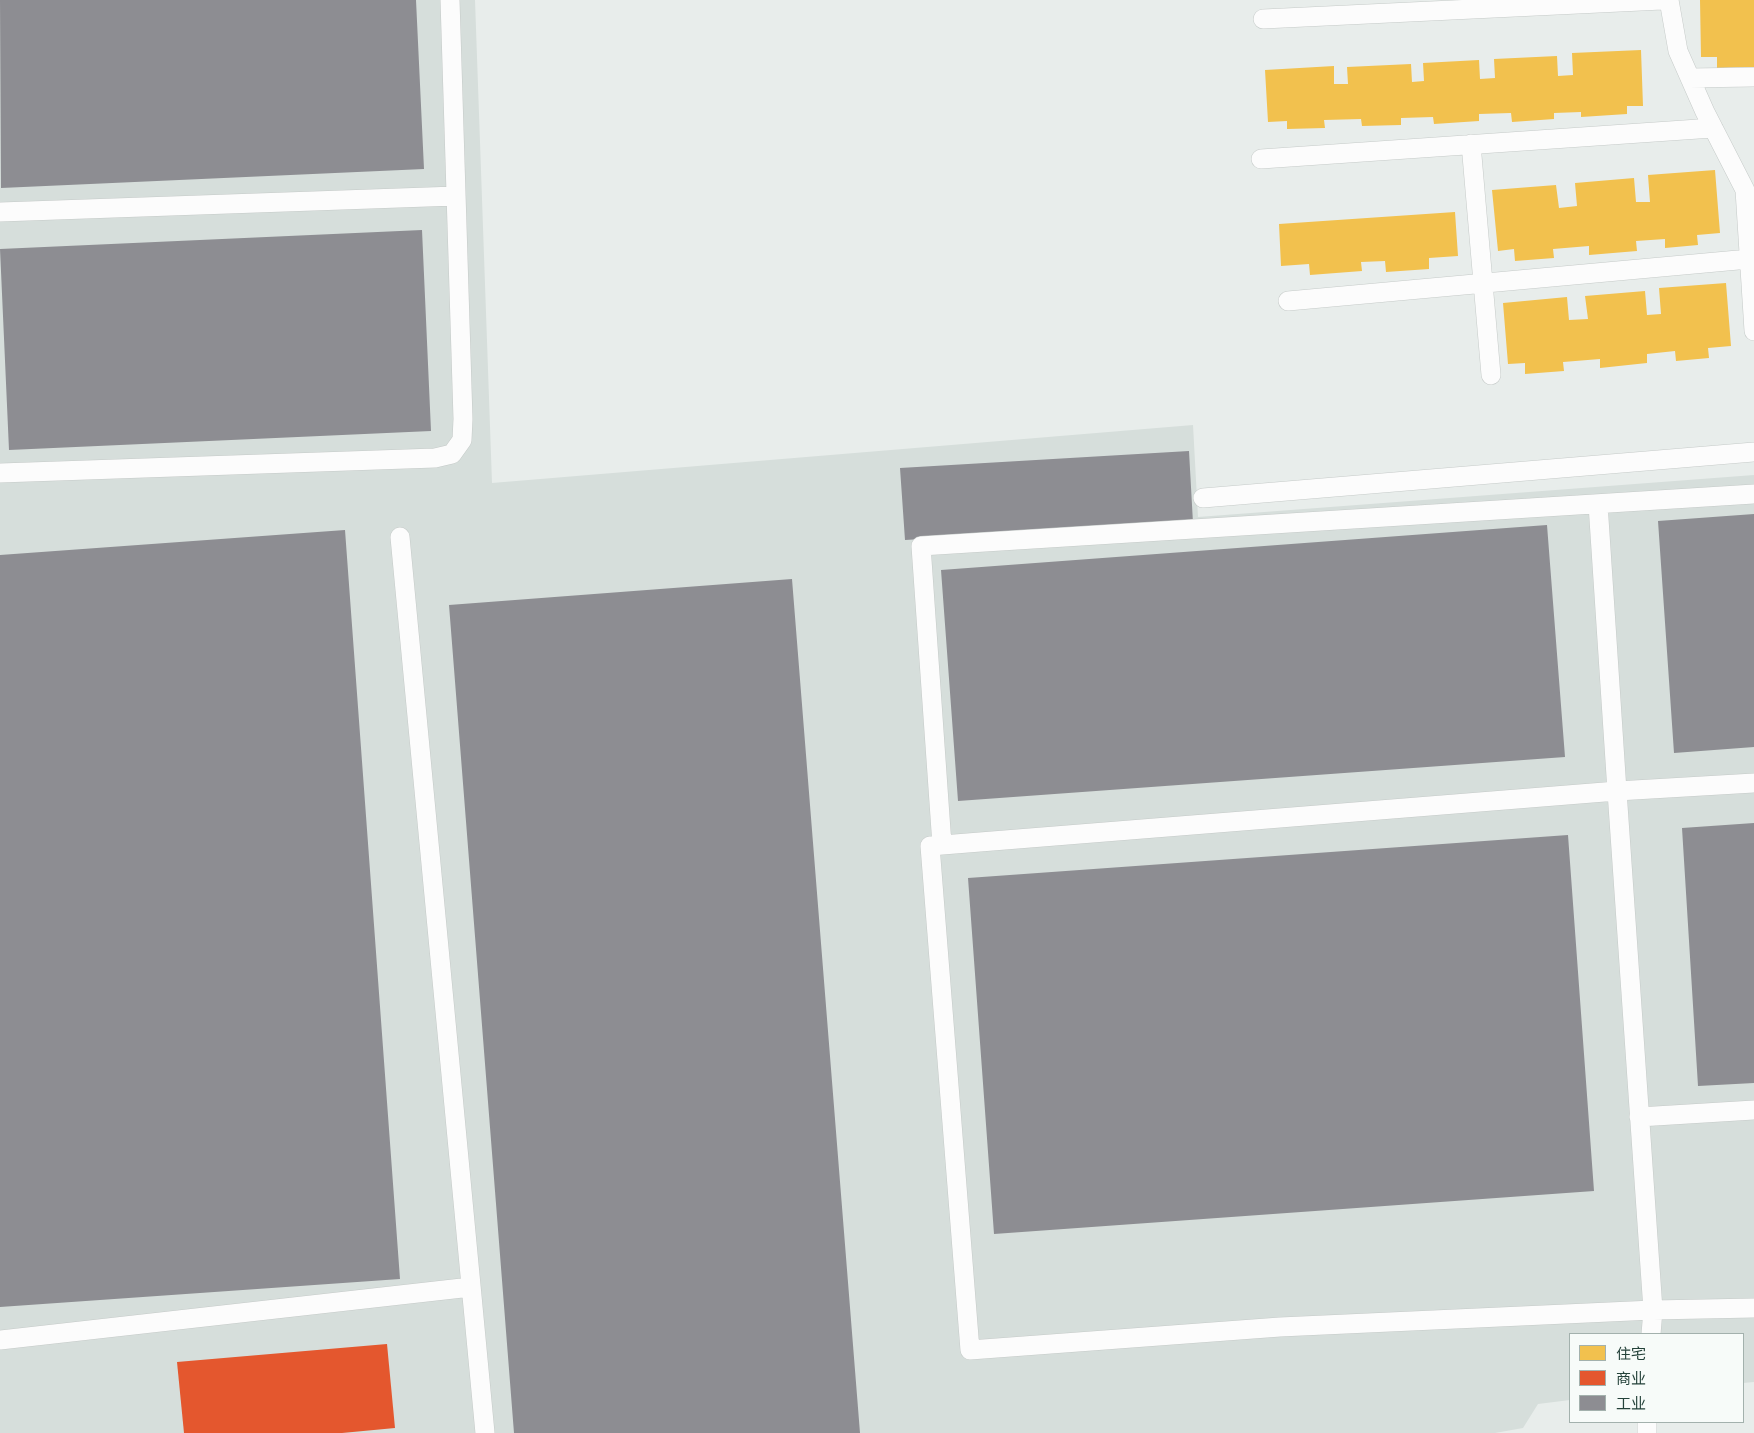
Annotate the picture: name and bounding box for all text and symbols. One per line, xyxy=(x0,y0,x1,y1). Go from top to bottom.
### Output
legend xyxy=(1569,1333,1744,1423)
text: 住宅 xyxy=(1616,1343,1646,1363)
text: 商业 xyxy=(1616,1368,1646,1388)
text: 工业 xyxy=(1616,1393,1646,1413)

